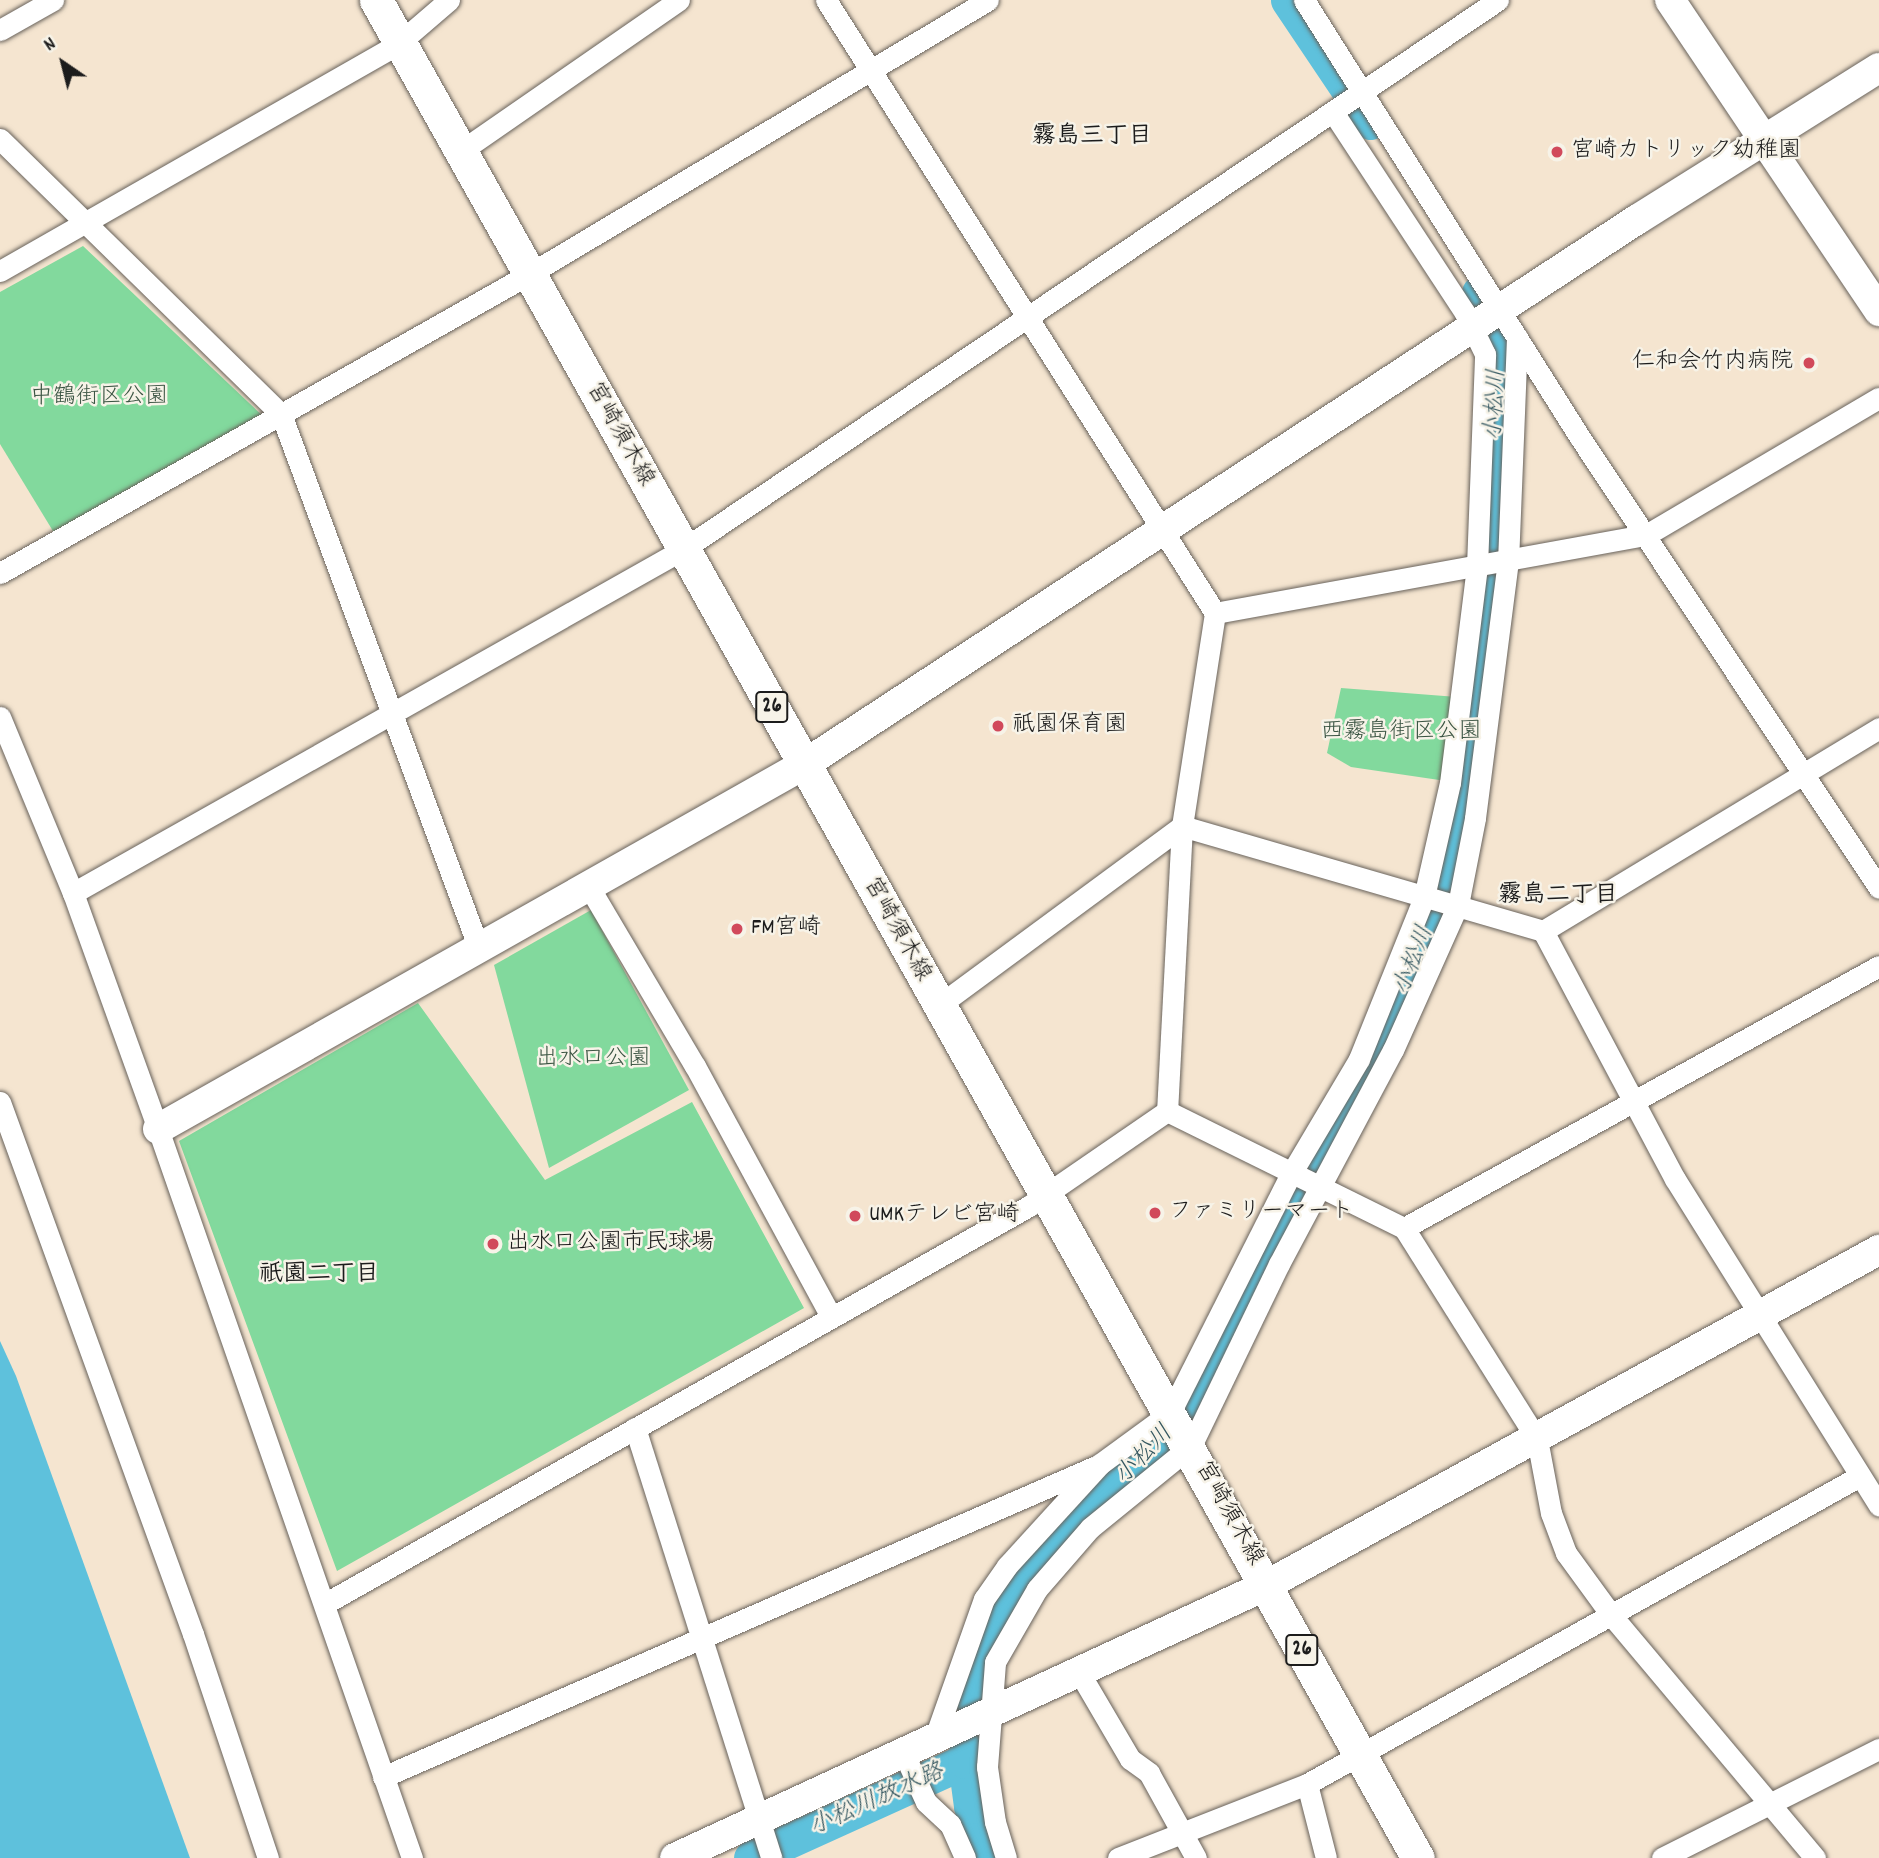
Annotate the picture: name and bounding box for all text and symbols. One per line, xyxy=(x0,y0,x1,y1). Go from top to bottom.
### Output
north arrow xyxy=(28,28,98,98)
text: N xyxy=(39,32,62,59)
district label: 霧島三丁目 xyxy=(1032,124,1152,152)
place label: 宮崎カトリック幼稚園 xyxy=(1571,138,1801,166)
marker: 宮崎カトリック幼稚園 xyxy=(1549,144,1565,160)
place label: 仁和会竹内病院 xyxy=(1632,349,1793,377)
marker: 仁和会竹内病院 xyxy=(1799,353,1819,373)
water label: 小松川 xyxy=(1481,368,1513,442)
street label: 宮崎須木線 xyxy=(579,378,659,492)
park label: 中鶴街区公園 xyxy=(30,384,168,412)
road number: 26 xyxy=(754,690,790,724)
place label: 祇園保育園 xyxy=(1012,712,1127,740)
marker: 祇園保育園 xyxy=(990,718,1006,734)
park label: 西霧島街区公園 xyxy=(1321,719,1481,747)
street label: 宮崎須木線 xyxy=(856,873,936,987)
district label: 霧島二丁目 xyxy=(1498,883,1618,911)
place label: FM宮崎 xyxy=(751,915,821,943)
marker: FM宮崎 xyxy=(729,921,745,937)
water label: 小松川 xyxy=(1389,922,1441,1000)
park label: 出水口公園 xyxy=(536,1046,650,1074)
place label: ファミリーマート xyxy=(1169,1199,1353,1227)
place label: UMKテレビ宮崎 xyxy=(869,1202,1019,1230)
marker: ファミリーマート xyxy=(1147,1205,1163,1221)
marker: UMKテレビ宮崎 xyxy=(847,1208,863,1224)
place label: 出水口公園市民球場 xyxy=(507,1230,714,1258)
marker: 出水口公園市民球場 xyxy=(485,1236,501,1252)
district label: 祇園二丁目 xyxy=(259,1262,379,1290)
water label: 小松川 xyxy=(1110,1420,1180,1492)
street label: 宮崎須木線 xyxy=(1188,1457,1268,1571)
road number: 26 xyxy=(1284,1632,1320,1668)
water label: 小松川放水路 xyxy=(805,1759,949,1843)

